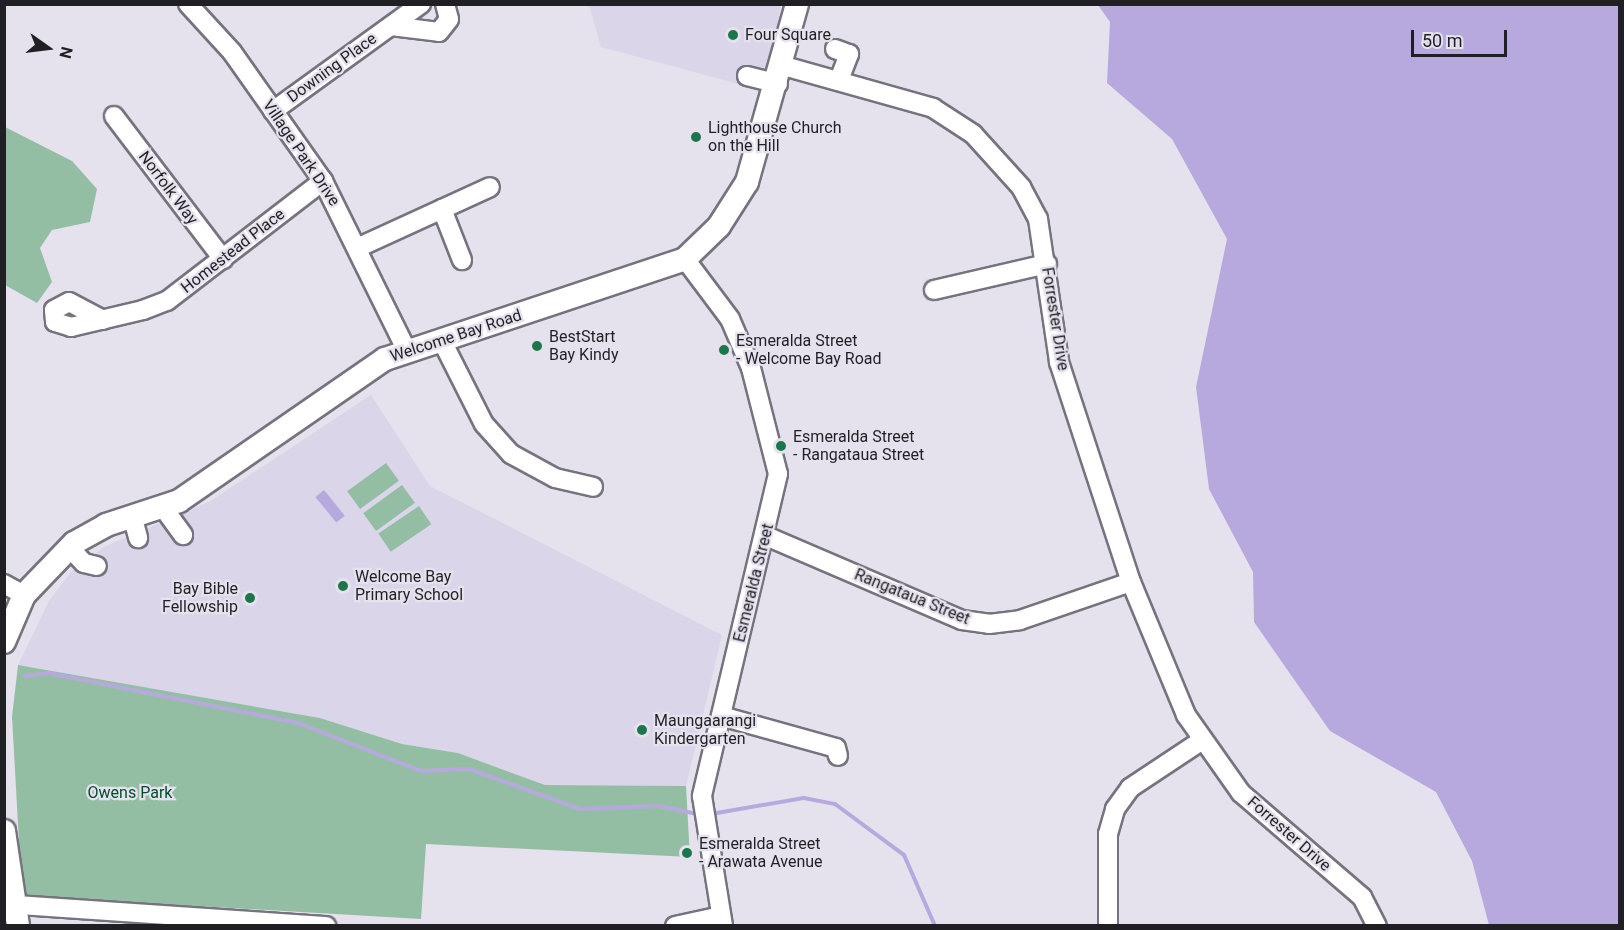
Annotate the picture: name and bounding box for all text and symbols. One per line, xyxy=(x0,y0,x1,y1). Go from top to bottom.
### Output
north arrow xyxy=(18,18,78,78)
scale bar xyxy=(1414,18,1510,56)
place label: Four Square xyxy=(745,25,831,45)
marker: Four Square xyxy=(726,28,740,42)
street label: Downing Place xyxy=(284,29,380,107)
text: 50 m xyxy=(1422,30,1462,51)
text: N xyxy=(55,45,77,60)
street label: Village Park Drive xyxy=(258,96,344,210)
place label: Lighthouse Church on the Hill xyxy=(708,118,842,156)
marker: Lighthouse Church on the Hill xyxy=(689,130,703,144)
street label: Norfolk Way xyxy=(134,148,202,228)
street label: Homestead Place xyxy=(177,205,289,297)
street label: Forrester Drive xyxy=(1037,266,1073,372)
street label: Welcome Bay Road xyxy=(388,306,524,366)
place label: BestStart Bay Kindy xyxy=(549,327,618,365)
place label: Esmeralda Street - Welcome Bay Road xyxy=(736,331,882,369)
marker: BestStart Bay Kindy xyxy=(530,339,544,353)
marker: Esmeralda Street - Welcome Bay Road xyxy=(717,343,731,357)
place label: Esmeralda Street - Rangataua Street xyxy=(793,427,924,465)
marker: Esmeralda Street - Rangataua Street xyxy=(774,439,788,453)
street label: Esmeralda Street xyxy=(730,522,778,644)
street label: Rangataua Street xyxy=(852,565,972,629)
place label: Welcome Bay Primary School xyxy=(355,567,463,605)
place label: Bay Bible Fellowship xyxy=(162,579,238,617)
marker: Welcome Bay Primary School xyxy=(336,579,350,593)
marker: Bay Bible Fellowship xyxy=(243,591,257,605)
place label: Maungaarangi Kindergarten xyxy=(654,711,756,749)
marker: Maungaarangi Kindergarten xyxy=(635,723,649,737)
park label: Owens Park xyxy=(88,783,172,803)
street label: Forrester Drive xyxy=(1243,793,1335,875)
place label: Esmeralda Street - Arawata Avenue xyxy=(699,834,823,872)
marker: Esmeralda Street - Arawata Avenue xyxy=(680,846,694,860)

